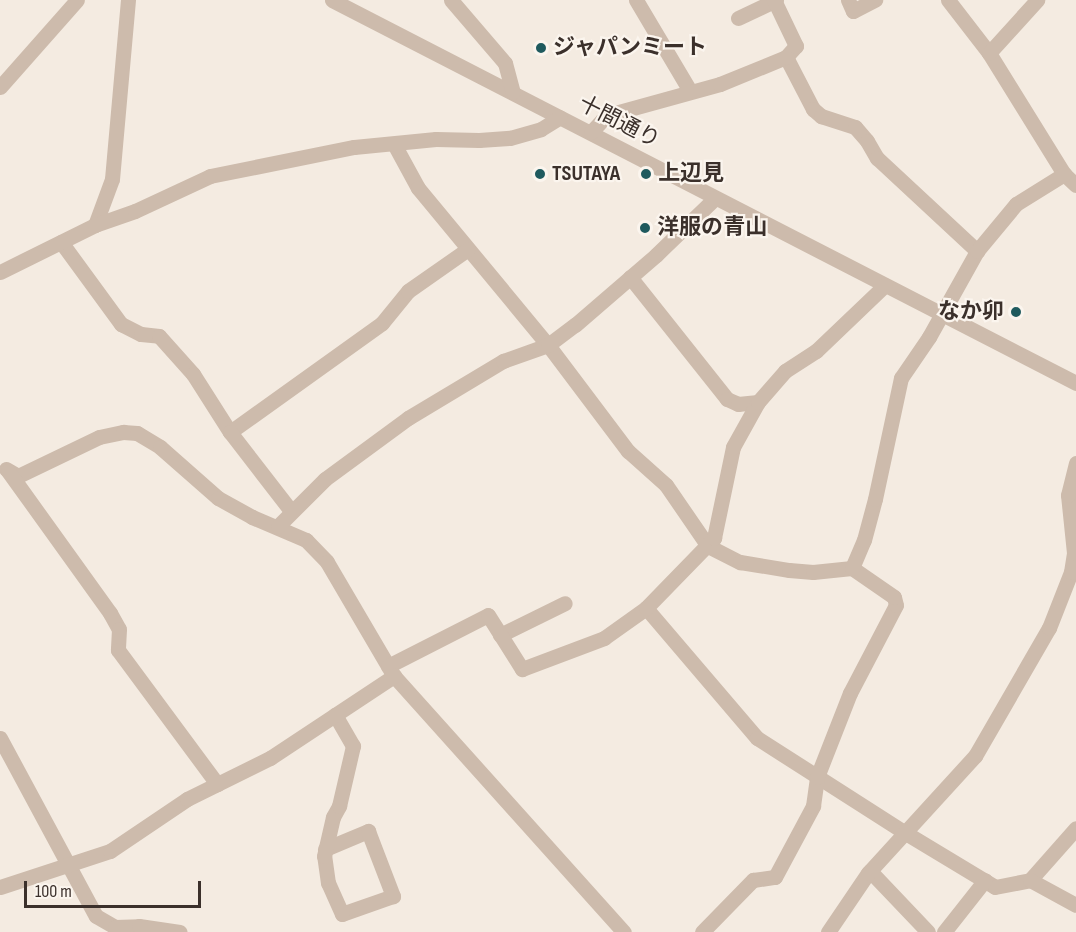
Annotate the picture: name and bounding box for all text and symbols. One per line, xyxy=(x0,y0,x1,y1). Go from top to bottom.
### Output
place label: ジャパンミート xyxy=(553,35,707,61)
marker: ジャパンミート xyxy=(534,41,548,55)
street label: 十間通り xyxy=(574,90,664,154)
place label: TSUTAYA xyxy=(552,161,620,187)
place label: 上辺見 xyxy=(658,161,724,187)
marker: TSUTAYA xyxy=(533,167,547,181)
marker: 上辺見 xyxy=(639,167,653,181)
place label: 洋服の青山 xyxy=(657,215,767,241)
marker: 洋服の青山 xyxy=(638,221,652,235)
place label: なか卯 xyxy=(938,299,1004,325)
marker: なか卯 xyxy=(1009,305,1023,319)
scale bar xyxy=(27,869,204,907)
text: 100 m xyxy=(35,881,72,902)

